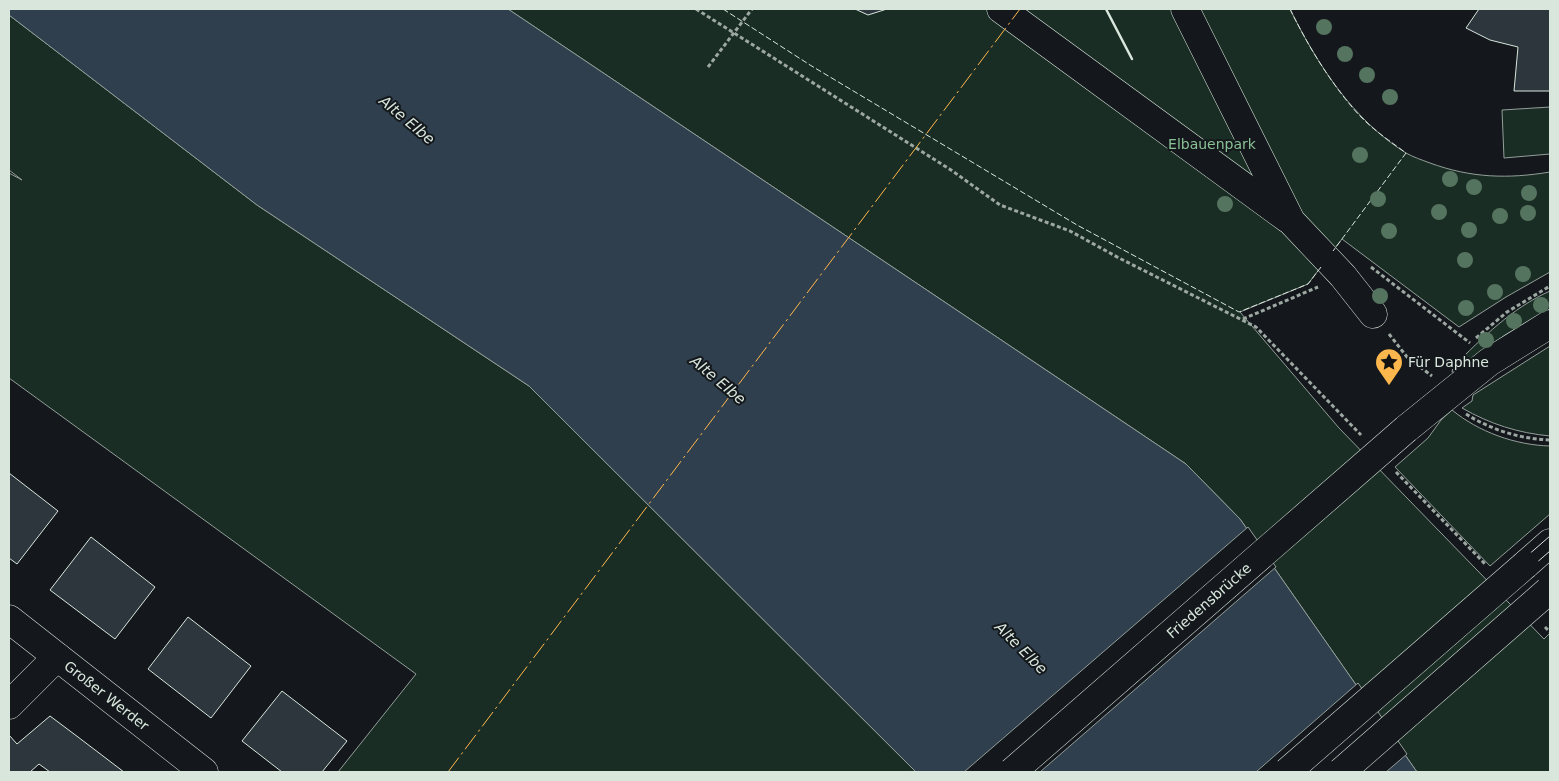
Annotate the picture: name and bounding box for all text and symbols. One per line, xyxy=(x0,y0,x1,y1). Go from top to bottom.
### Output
water label: Alte Elbe xyxy=(375,91,438,148)
park label: Elbauenpark xyxy=(1168,136,1257,152)
place icon: Für Daphne xyxy=(1374,347,1404,386)
water label: Alte Elbe xyxy=(686,351,749,408)
place label: Für Daphne xyxy=(1408,354,1489,370)
street label: Friedensbrücke xyxy=(1163,560,1254,642)
water label: Alte Elbe xyxy=(990,617,1051,678)
street label: Großer Werder xyxy=(61,657,152,734)

